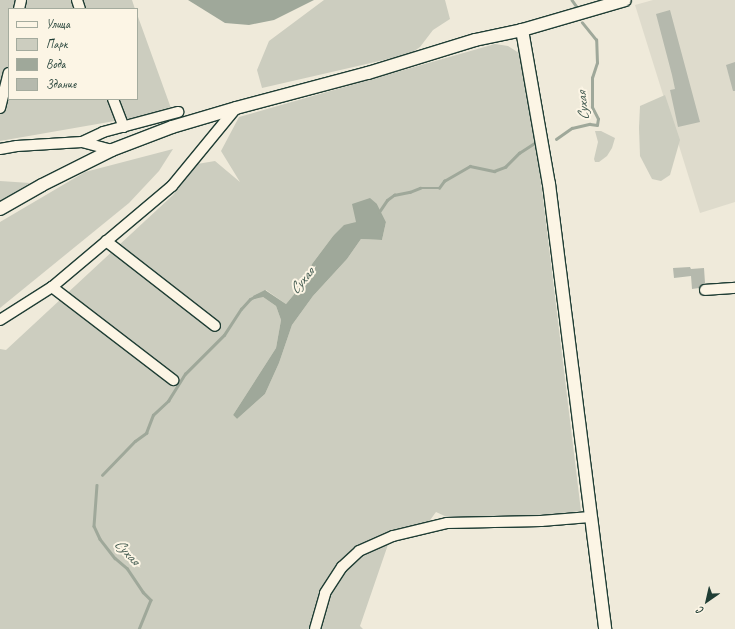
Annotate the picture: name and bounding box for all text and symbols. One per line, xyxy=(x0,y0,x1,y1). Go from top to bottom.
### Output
legend xyxy=(8,8,138,100)
text: Улица xyxy=(46,16,70,32)
text: Парк xyxy=(46,36,67,52)
text: Вода xyxy=(46,56,65,72)
text: Здание xyxy=(46,76,76,92)
water label: Сухая xyxy=(573,91,593,121)
water label: Сухая xyxy=(286,264,318,298)
water label: Сухая xyxy=(111,535,143,569)
north arrow xyxy=(687,581,727,621)
text: С xyxy=(694,604,706,618)

